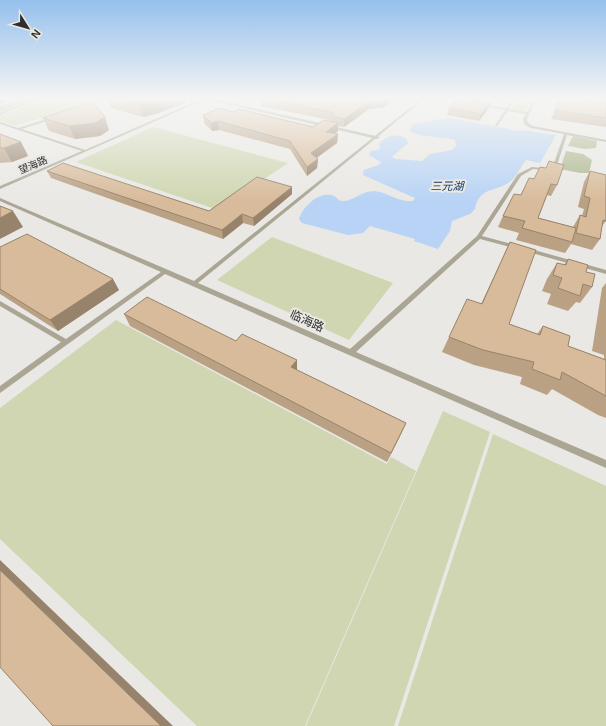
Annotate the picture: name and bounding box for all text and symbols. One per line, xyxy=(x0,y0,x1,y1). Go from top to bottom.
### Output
north arrow xyxy=(8,8,48,48)
text: N xyxy=(29,27,43,41)
street label: 望海路 xyxy=(17,154,49,176)
water label: 三元湖 xyxy=(431,180,465,192)
street label: 临海路 xyxy=(288,307,326,335)

